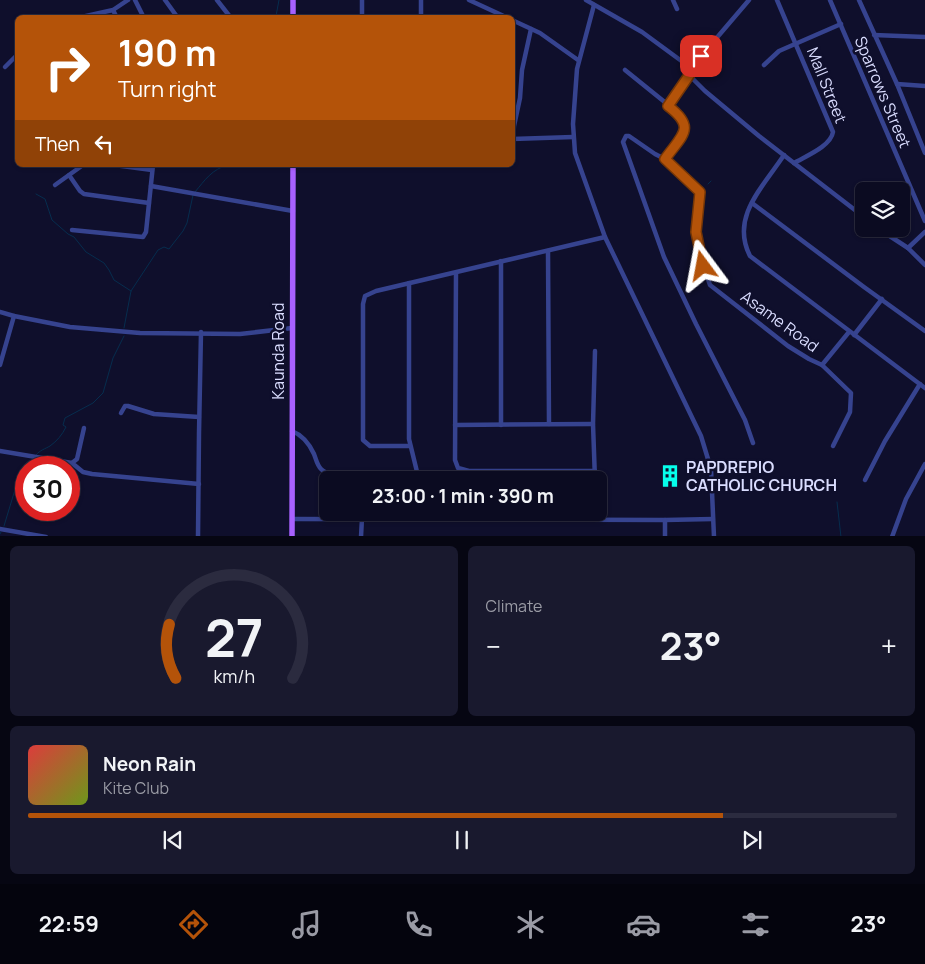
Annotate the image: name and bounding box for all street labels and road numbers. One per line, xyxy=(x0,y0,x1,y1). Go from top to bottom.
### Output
street label: Sparrows Street xyxy=(850,33,916,151)
street label: Mall Street xyxy=(802,44,852,126)
street label: Asame Road xyxy=(737,285,823,357)
street label: Kaunda Road xyxy=(267,303,289,399)

